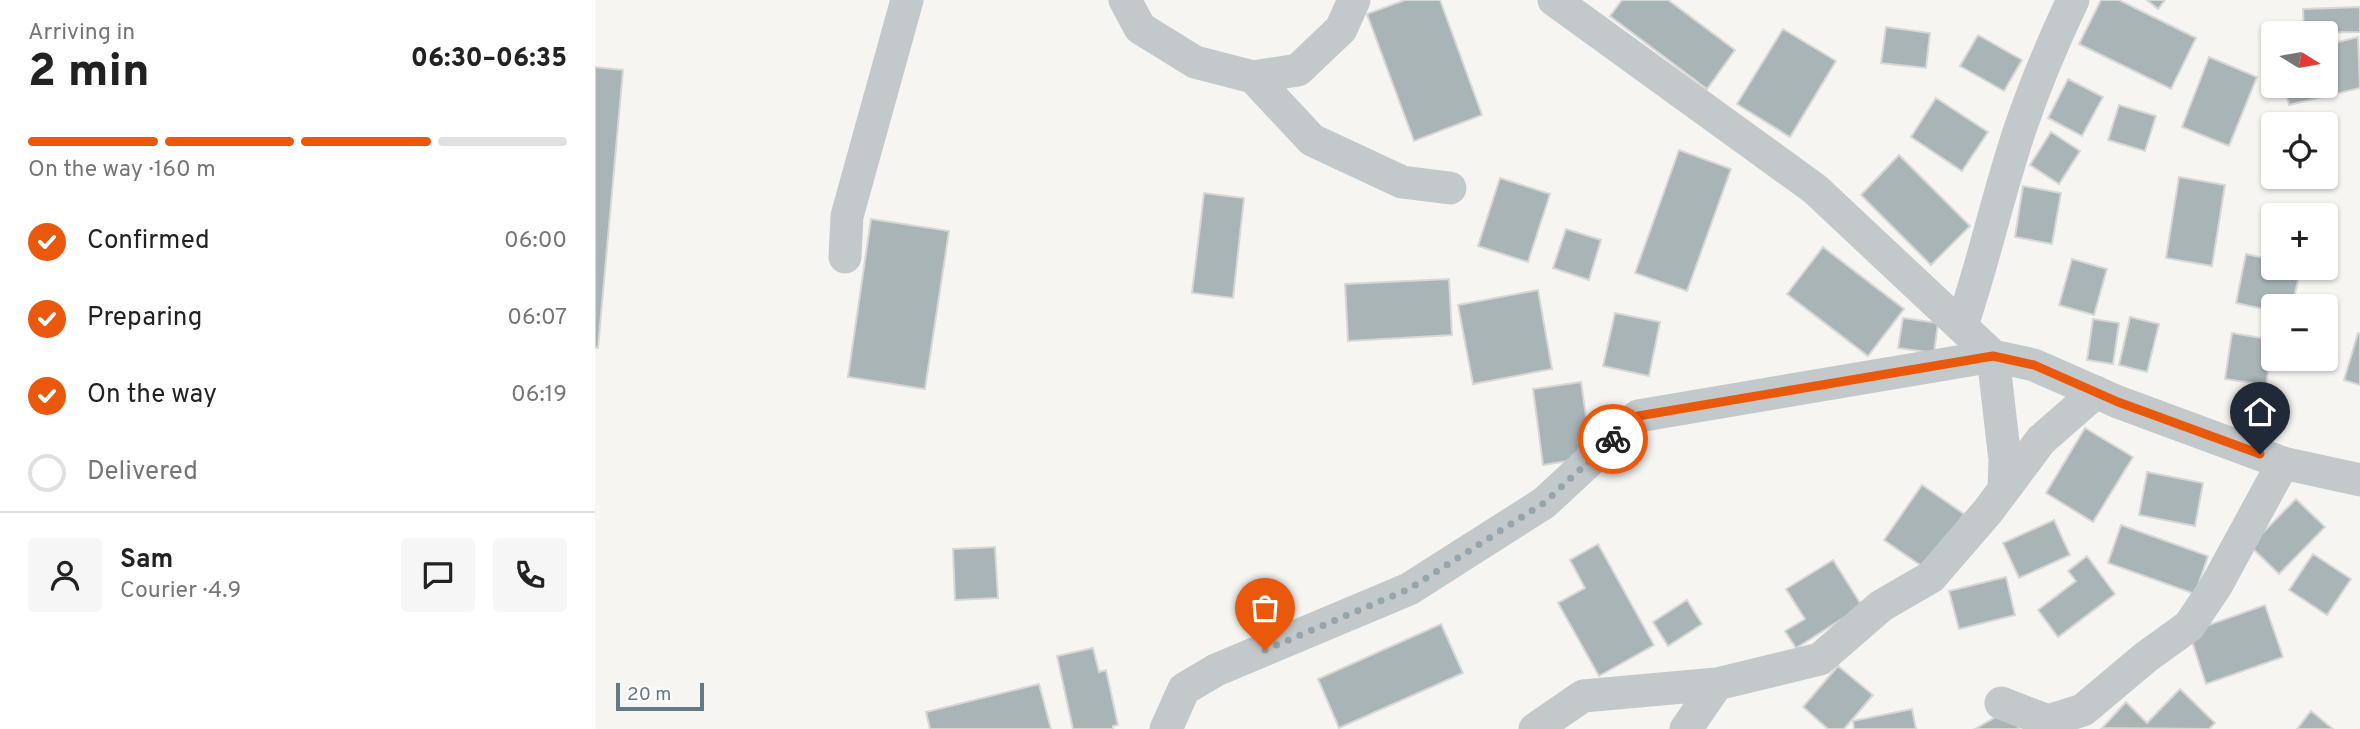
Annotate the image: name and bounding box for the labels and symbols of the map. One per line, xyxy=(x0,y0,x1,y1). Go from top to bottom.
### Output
north arrow xyxy=(2261,21,2338,98)
pin xyxy=(2230,382,2290,454)
courier xyxy=(1578,404,1648,474)
pin xyxy=(1235,578,1295,650)
scale bar xyxy=(616,680,703,712)

